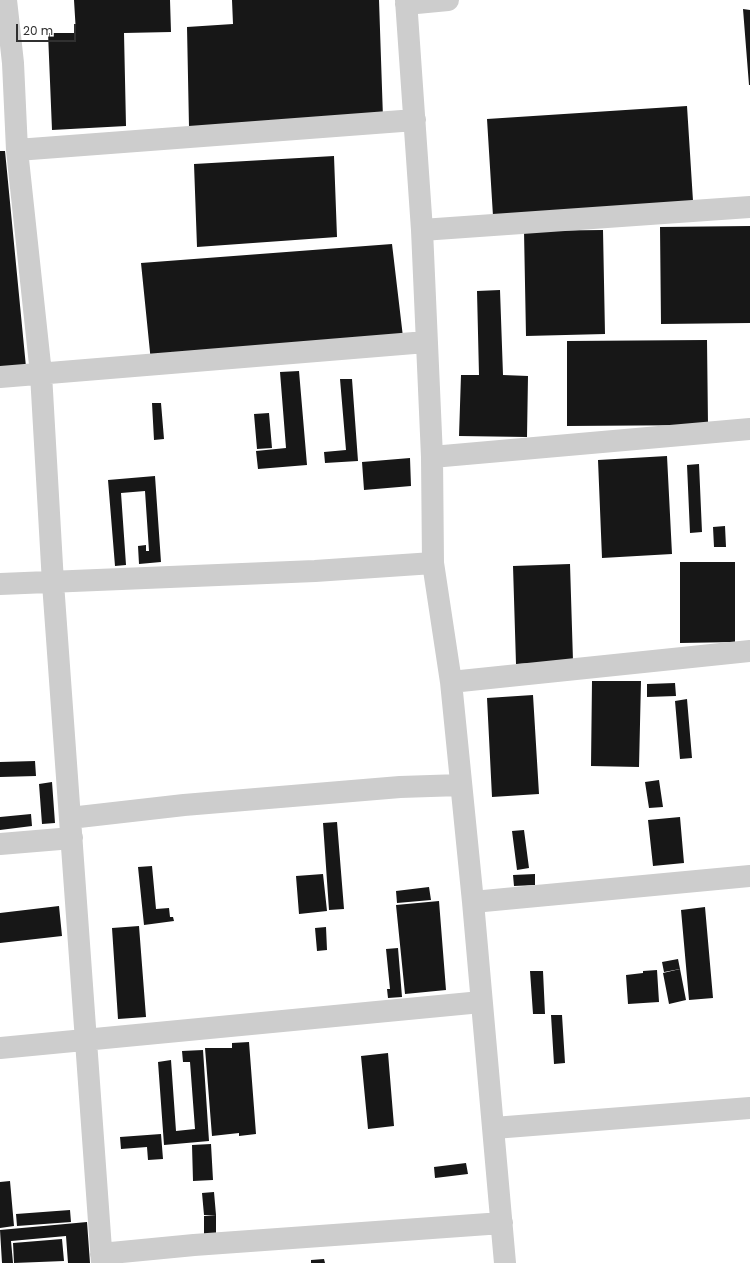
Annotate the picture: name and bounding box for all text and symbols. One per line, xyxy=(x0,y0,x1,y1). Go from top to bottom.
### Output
scale bar xyxy=(18,16,78,42)
text: 20 m xyxy=(23,22,53,39)

